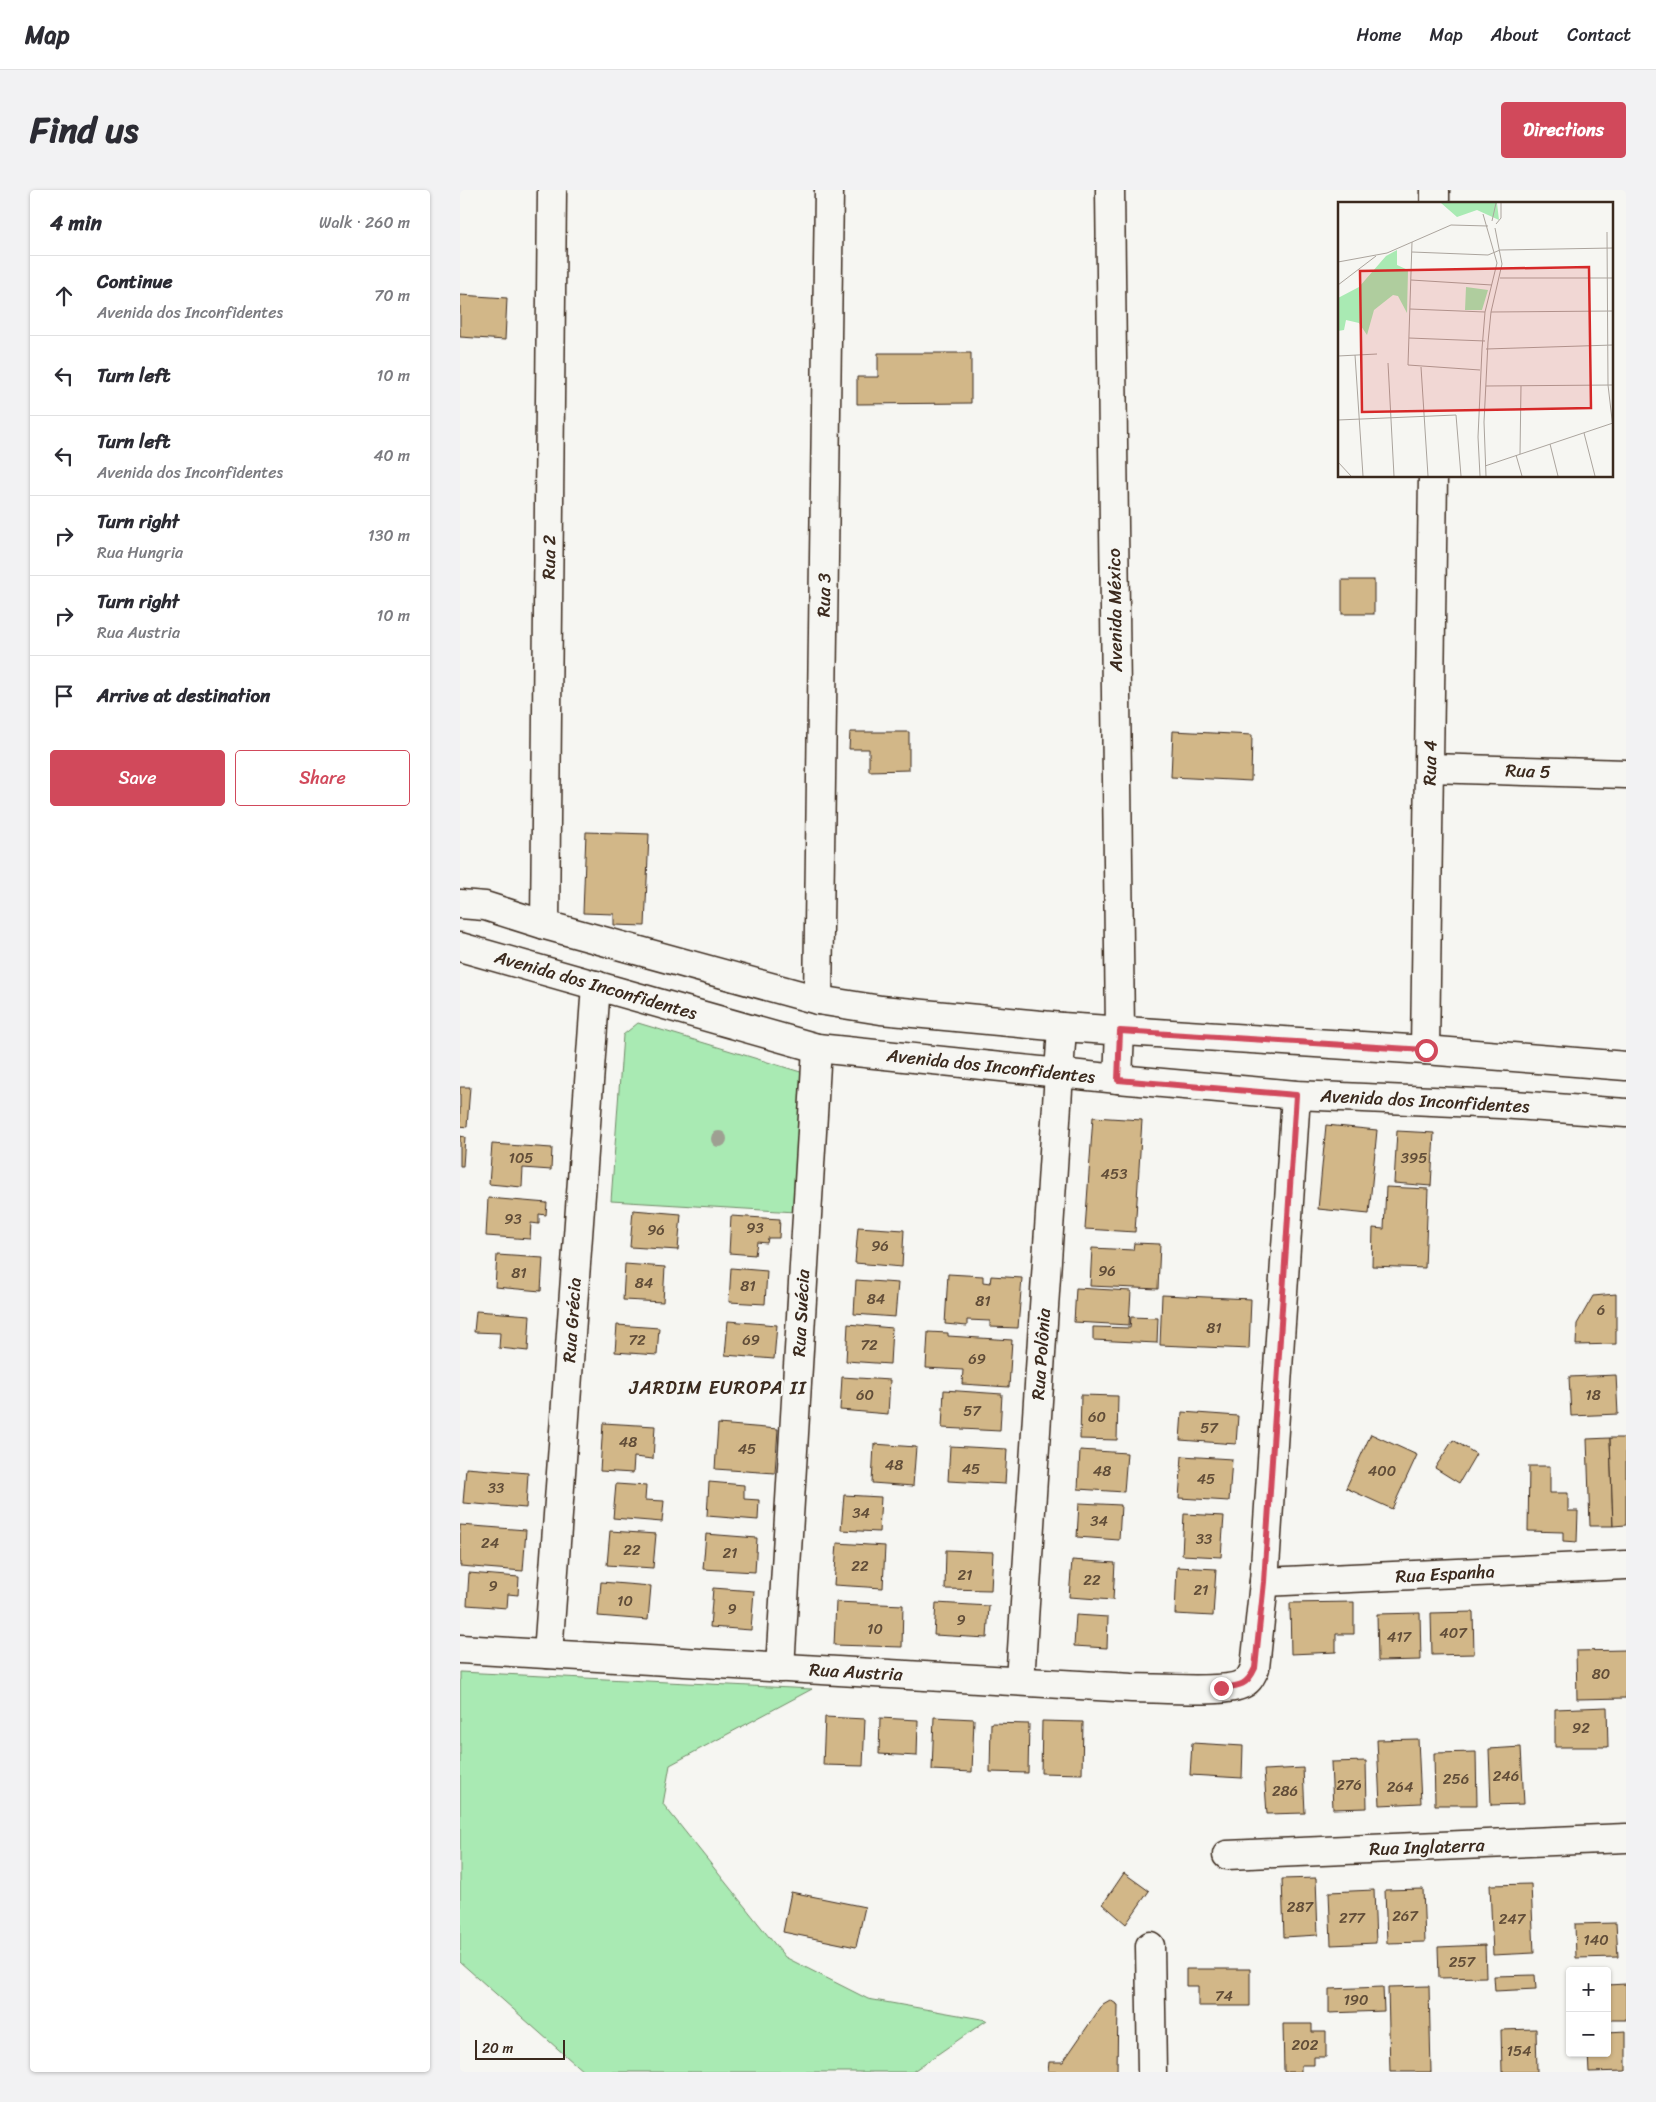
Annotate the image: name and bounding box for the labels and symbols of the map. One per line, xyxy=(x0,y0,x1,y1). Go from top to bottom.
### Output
inset map xyxy=(1338,202,1614,478)
street label: Rua 2 xyxy=(533,534,565,580)
street label: Avenida México xyxy=(1098,548,1132,673)
street label: Rua 3 xyxy=(808,573,840,617)
street label: Rua 4 xyxy=(1414,740,1446,786)
street label: Rua 5 xyxy=(1505,754,1551,788)
street label: Avenida dos Inconfidentes xyxy=(490,940,702,1029)
street label: Avenida dos Inconfidentes xyxy=(884,1039,1097,1093)
route start xyxy=(1415,1039,1438,1062)
street label: Avenida dos Inconfidentes xyxy=(1319,1079,1531,1122)
house number: 105 xyxy=(508,1145,534,1171)
house number: 395 xyxy=(1401,1145,1427,1171)
house number: 453 xyxy=(1101,1161,1127,1187)
house number: 93 xyxy=(504,1206,522,1232)
house number: 93 xyxy=(746,1215,764,1241)
house number: 96 xyxy=(647,1217,665,1243)
house number: 96 xyxy=(871,1233,889,1259)
house number: 96 xyxy=(1098,1258,1116,1284)
house number: 81 xyxy=(511,1260,527,1286)
street label: Rua Suécia xyxy=(783,1268,819,1358)
house number: 84 xyxy=(635,1270,653,1296)
house number: 81 xyxy=(740,1273,756,1299)
street label: Rua Grécia xyxy=(553,1276,591,1364)
house number: 84 xyxy=(867,1286,885,1312)
house number: 81 xyxy=(975,1288,991,1314)
house number: 6 xyxy=(1597,1297,1605,1323)
street label: Rua Polônia xyxy=(1022,1306,1060,1401)
house number: 81 xyxy=(1206,1315,1222,1341)
house number: 72 xyxy=(628,1327,646,1353)
house number: 69 xyxy=(742,1327,760,1353)
house number: 72 xyxy=(860,1332,878,1358)
house number: 69 xyxy=(968,1346,986,1372)
district label: JARDIM EUROPA II xyxy=(628,1371,807,1404)
house number: 60 xyxy=(856,1382,874,1408)
house number: 18 xyxy=(1585,1382,1601,1408)
house number: 57 xyxy=(963,1398,982,1424)
house number: 60 xyxy=(1088,1404,1106,1430)
house number: 57 xyxy=(1200,1415,1219,1441)
house number: 48 xyxy=(619,1429,637,1455)
house number: 45 xyxy=(738,1436,756,1462)
house number: 48 xyxy=(885,1452,903,1478)
house number: 45 xyxy=(962,1456,980,1482)
house number: 48 xyxy=(1093,1458,1111,1484)
house number: 400 xyxy=(1368,1458,1396,1484)
house number: 45 xyxy=(1197,1466,1215,1492)
house number: 33 xyxy=(488,1475,504,1501)
house number: 34 xyxy=(852,1500,870,1526)
house number: 34 xyxy=(1090,1508,1108,1534)
house number: 33 xyxy=(1196,1526,1212,1552)
house number: 24 xyxy=(481,1530,499,1556)
house number: 22 xyxy=(623,1537,641,1563)
house number: 21 xyxy=(722,1540,738,1566)
house number: 22 xyxy=(851,1553,869,1579)
street label: Rua Espanha xyxy=(1395,1555,1495,1593)
house number: 21 xyxy=(957,1562,973,1588)
house number: 22 xyxy=(1083,1567,1101,1593)
house number: 9 xyxy=(488,1573,498,1599)
house number: 21 xyxy=(1193,1577,1209,1603)
house number: 10 xyxy=(617,1588,633,1614)
house number: 9 xyxy=(727,1596,737,1622)
house number: 9 xyxy=(956,1607,966,1633)
house number: 10 xyxy=(867,1616,883,1642)
house number: 407 xyxy=(1439,1620,1468,1646)
house number: 417 xyxy=(1387,1624,1413,1650)
street label: Rua Austria xyxy=(809,1654,904,1690)
house number: 80 xyxy=(1592,1661,1610,1687)
route end xyxy=(1210,1677,1233,1700)
house number: 92 xyxy=(1572,1715,1590,1741)
house number: 246 xyxy=(1493,1763,1519,1789)
house number: 256 xyxy=(1443,1766,1469,1792)
house number: 276 xyxy=(1336,1772,1362,1798)
house number: 264 xyxy=(1387,1774,1413,1800)
house number: 286 xyxy=(1272,1778,1298,1804)
street label: Rua Inglaterra xyxy=(1369,1829,1486,1865)
house number: 287 xyxy=(1287,1894,1315,1920)
house number: 267 xyxy=(1392,1903,1419,1929)
house number: 277 xyxy=(1339,1905,1366,1931)
house number: 247 xyxy=(1499,1906,1527,1932)
house number: 140 xyxy=(1583,1927,1609,1953)
house number: 257 xyxy=(1449,1949,1477,1975)
house number: 74 xyxy=(1215,1983,1233,2009)
house number: 190 xyxy=(1343,1987,1369,2013)
house number: 202 xyxy=(1292,2032,1319,2058)
scale bar xyxy=(475,2037,565,2060)
house number: 154 xyxy=(1507,2038,1531,2064)

